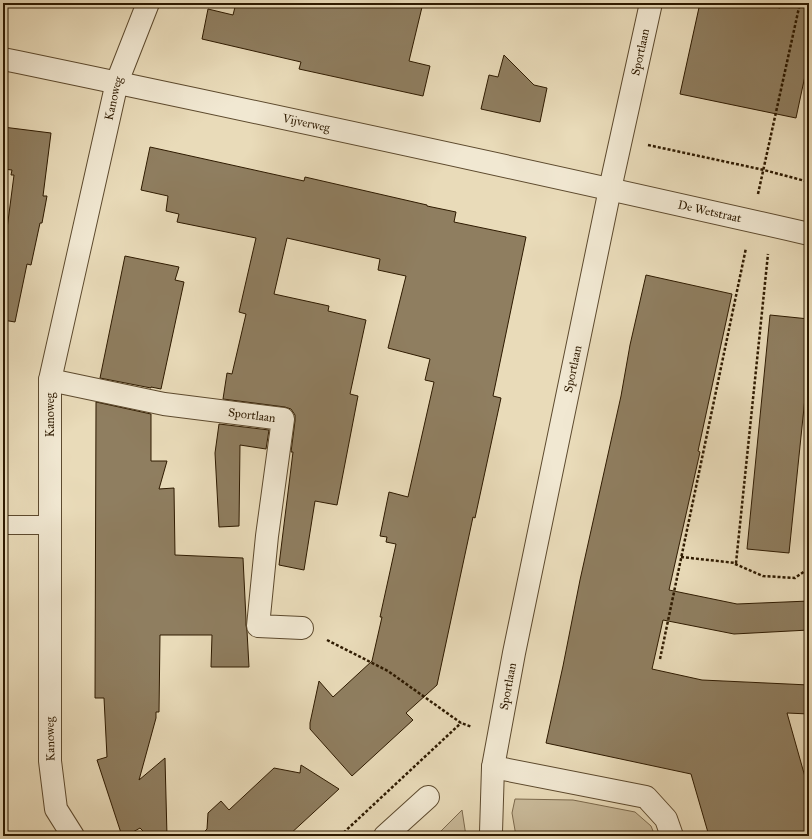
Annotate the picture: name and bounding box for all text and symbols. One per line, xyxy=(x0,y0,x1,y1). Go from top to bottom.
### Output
street label: Sportlaan xyxy=(628,27,652,77)
street label: Kanoweg xyxy=(102,74,127,122)
street label: Vijverweg xyxy=(280,111,332,136)
street label: De Wetstraat xyxy=(677,198,744,226)
street label: Sportlaan xyxy=(561,344,585,394)
street label: Kanoweg xyxy=(43,392,58,437)
street label: Sportlaan xyxy=(227,405,277,425)
street label: Sportlaan xyxy=(497,661,519,711)
street label: Kanoweg xyxy=(43,716,58,761)

